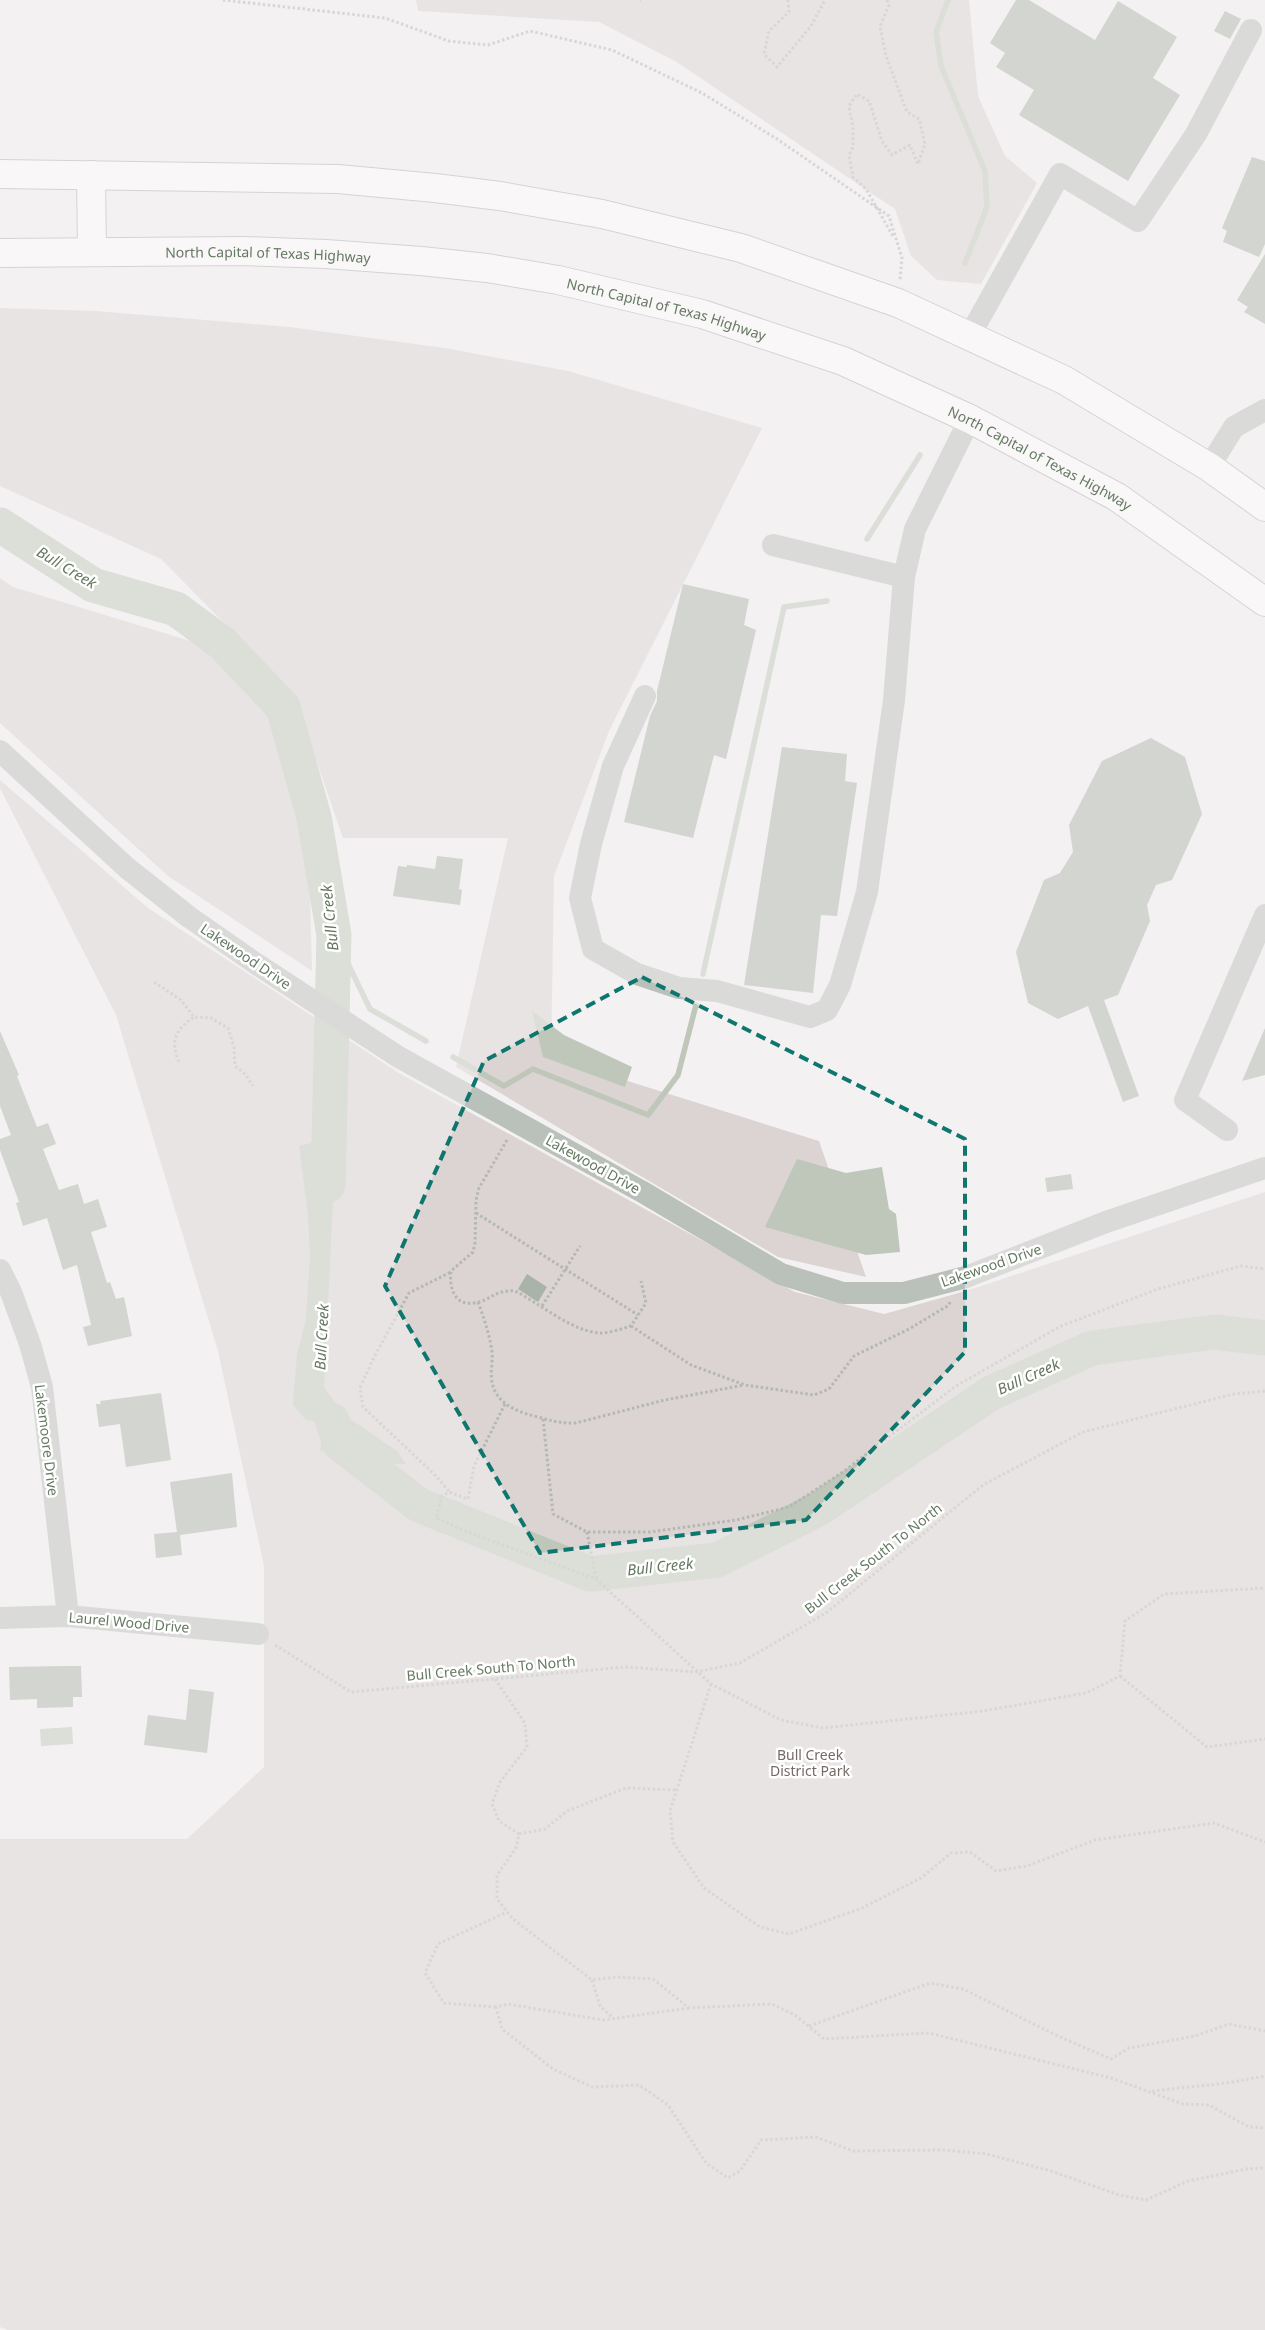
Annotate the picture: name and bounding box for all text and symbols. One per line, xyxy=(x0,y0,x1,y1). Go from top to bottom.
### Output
street label: North Capital of Texas Highway xyxy=(165,241,372,267)
street label: North Capital of Texas Highway xyxy=(565,273,770,345)
street label: North Capital of Texas Highway xyxy=(945,401,1137,515)
water label: Bull Creek xyxy=(33,541,101,593)
water label: Bull Creek xyxy=(316,883,342,952)
street label: Lakewood Drive xyxy=(197,919,295,993)
street label: Lakewood Drive xyxy=(542,1130,644,1198)
street label: Lakewood Drive xyxy=(938,1239,1044,1291)
water label: Bull Creek xyxy=(309,1303,333,1371)
water label: Bull Creek xyxy=(994,1353,1063,1399)
street label: Lakemoore Drive xyxy=(31,1383,63,1497)
street label: Bull Creek South To North xyxy=(800,1498,946,1618)
water label: Bull Creek xyxy=(626,1553,695,1579)
street label: Laurel Wood Drive xyxy=(68,1607,190,1637)
street label: Bull Creek South To North xyxy=(406,1651,576,1685)
park label: Bull Creek District Park xyxy=(770,1745,851,1780)

